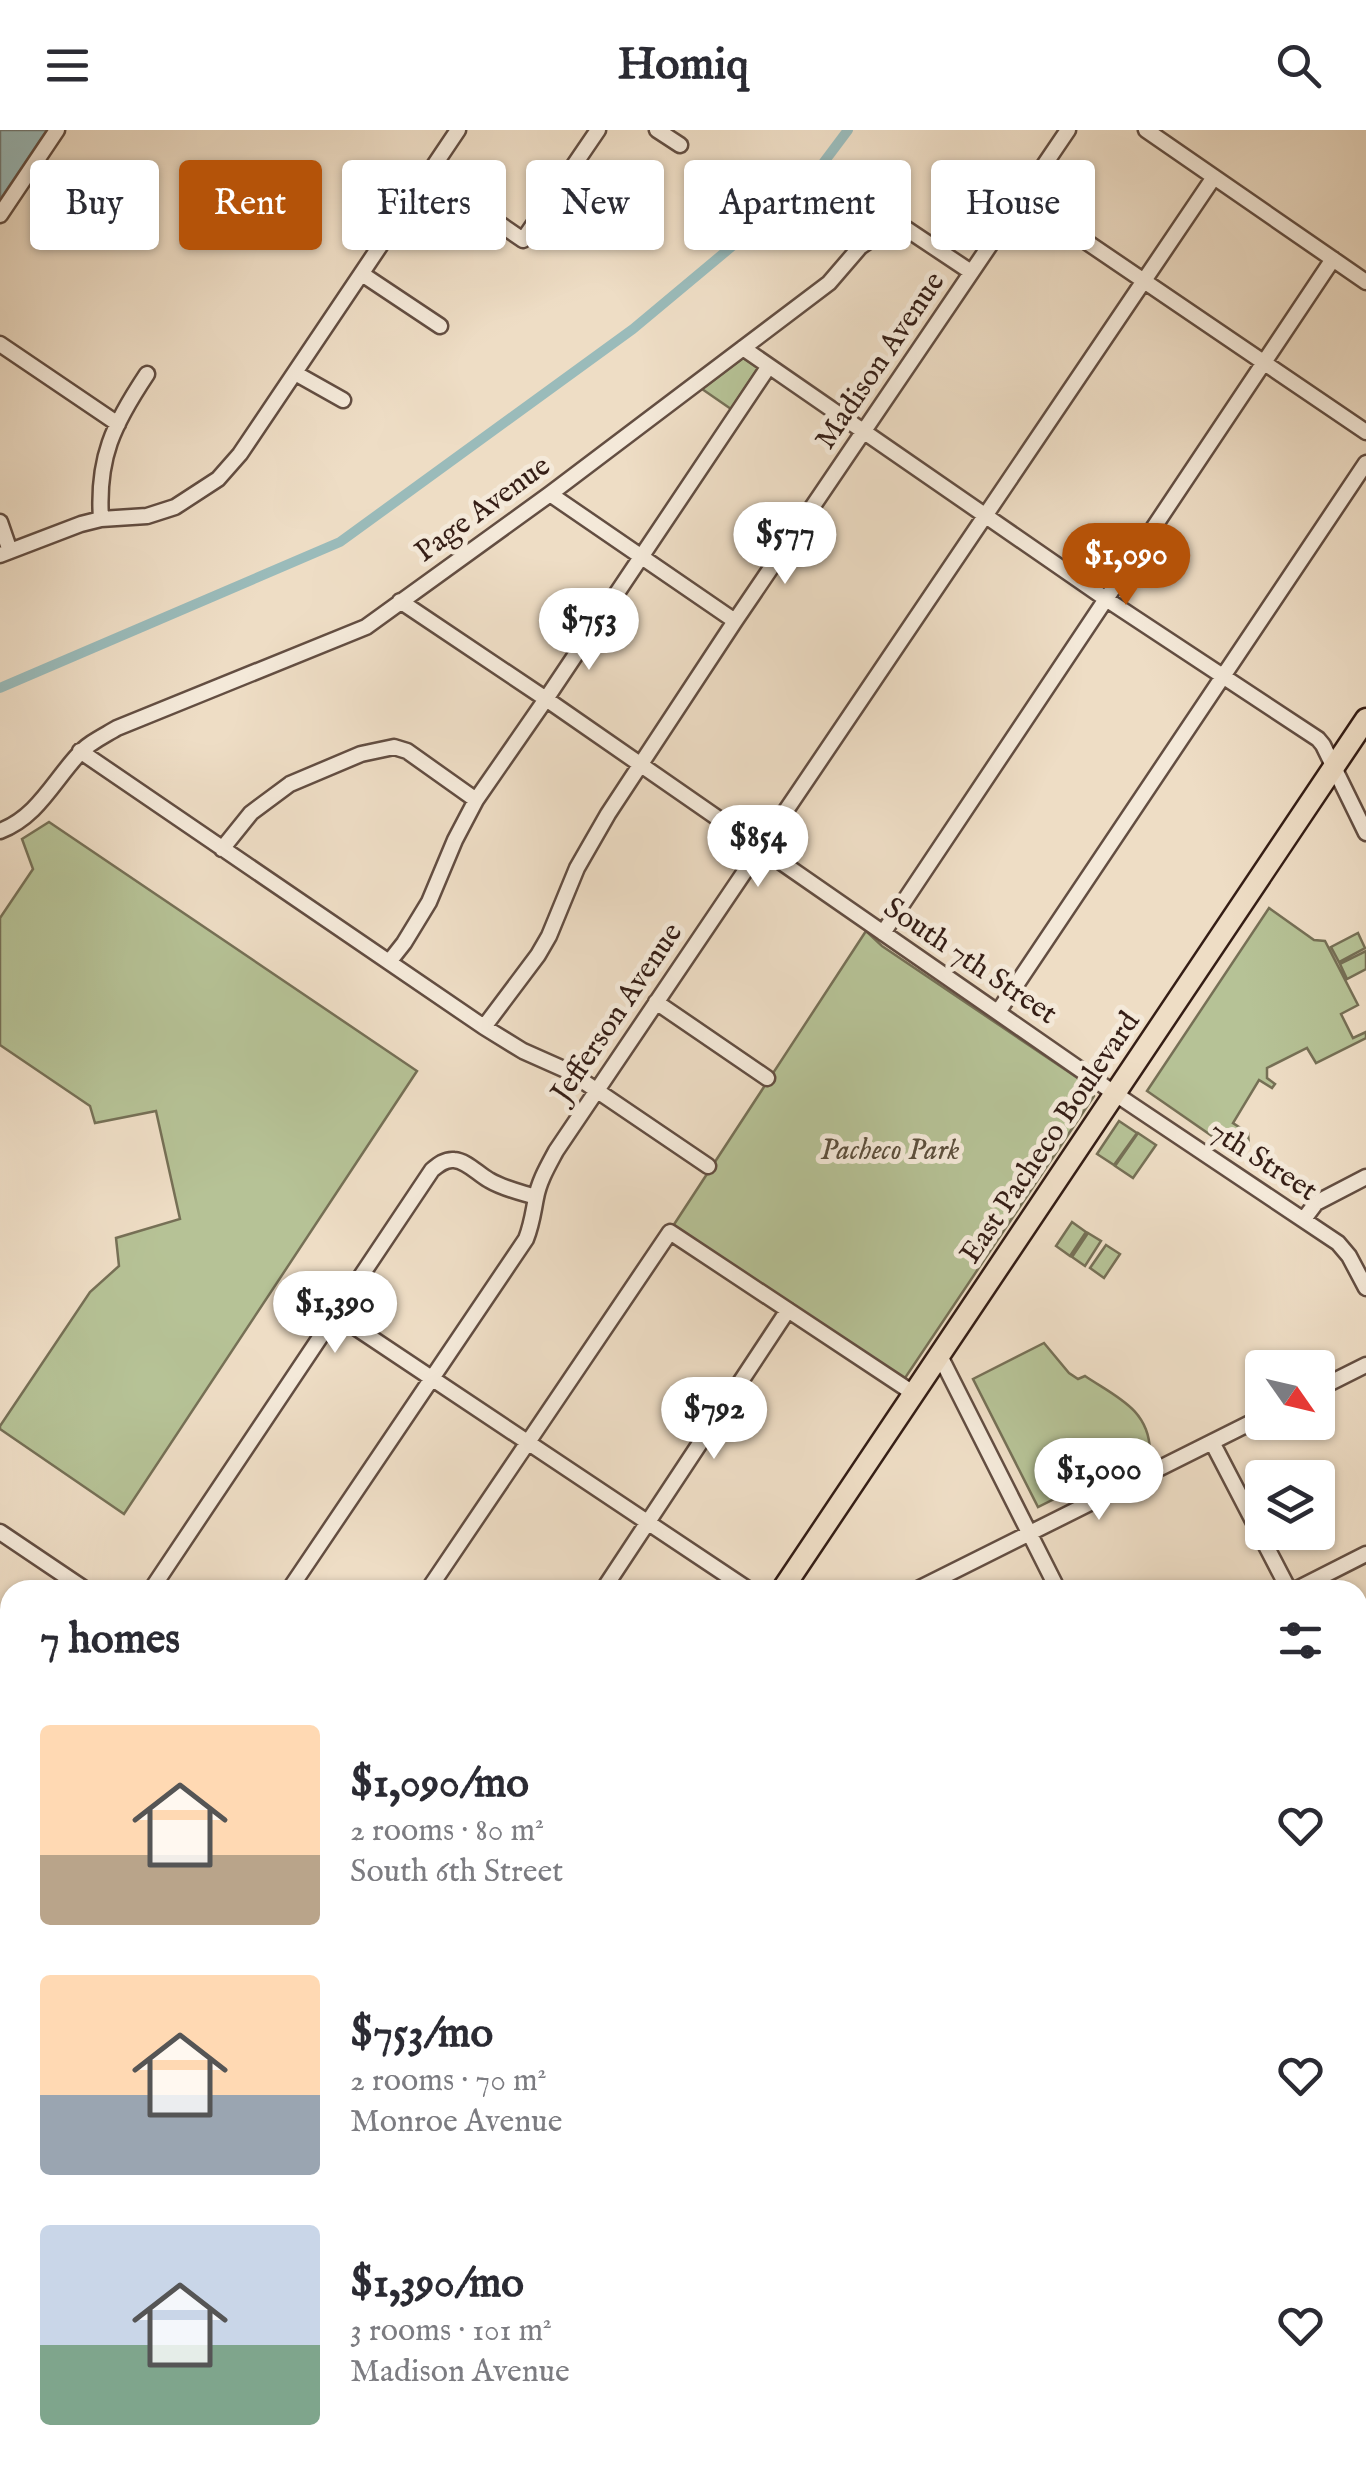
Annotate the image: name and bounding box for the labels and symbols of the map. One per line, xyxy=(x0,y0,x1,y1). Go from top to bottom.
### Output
street label: Madison Avenue xyxy=(807,265,954,457)
street label: Page Avenue xyxy=(408,448,558,572)
pin: $577 xyxy=(726,502,844,587)
pin: $1,090 xyxy=(1045,523,1207,608)
pin: $753 xyxy=(530,588,648,673)
pin: $854 xyxy=(699,805,817,890)
street label: South 7th Street xyxy=(876,890,1064,1034)
street label: Jefferson Avenue xyxy=(542,916,692,1113)
street label: East Pacheco Boulevard xyxy=(952,1004,1150,1271)
street label: 7th Street xyxy=(1202,1113,1324,1211)
park label: Pacheco Park xyxy=(820,1132,960,1170)
pin: $1,390 xyxy=(254,1271,416,1356)
north arrow xyxy=(1245,1350,1335,1440)
pin: $792 xyxy=(655,1377,773,1462)
pin: $1,000 xyxy=(1018,1438,1180,1523)

